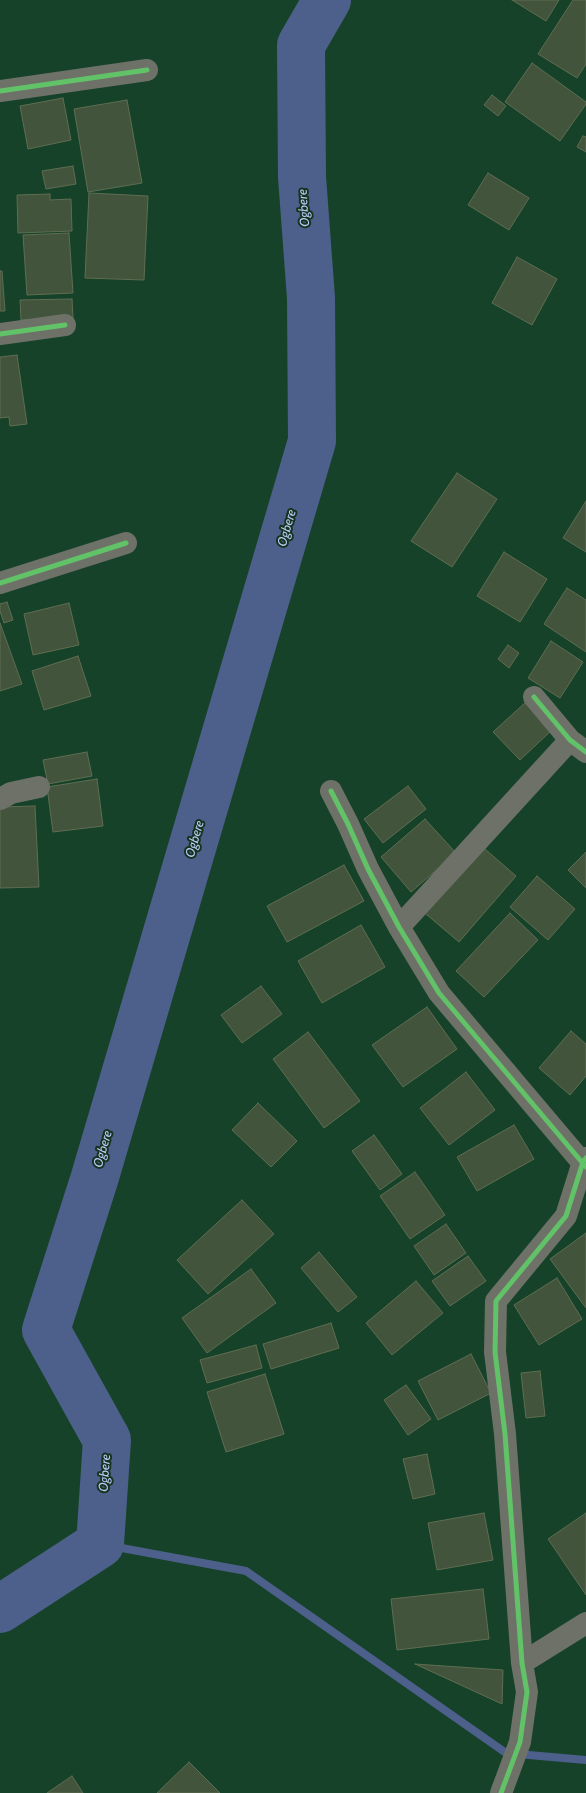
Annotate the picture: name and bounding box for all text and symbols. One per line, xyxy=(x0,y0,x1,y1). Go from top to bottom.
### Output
water label: Ogbere xyxy=(295,189,313,227)
water label: Ogbere xyxy=(274,508,300,548)
water label: Ogbere xyxy=(182,819,208,859)
water label: Ogbere xyxy=(90,1129,116,1169)
water label: Ogbere xyxy=(96,1454,114,1492)

